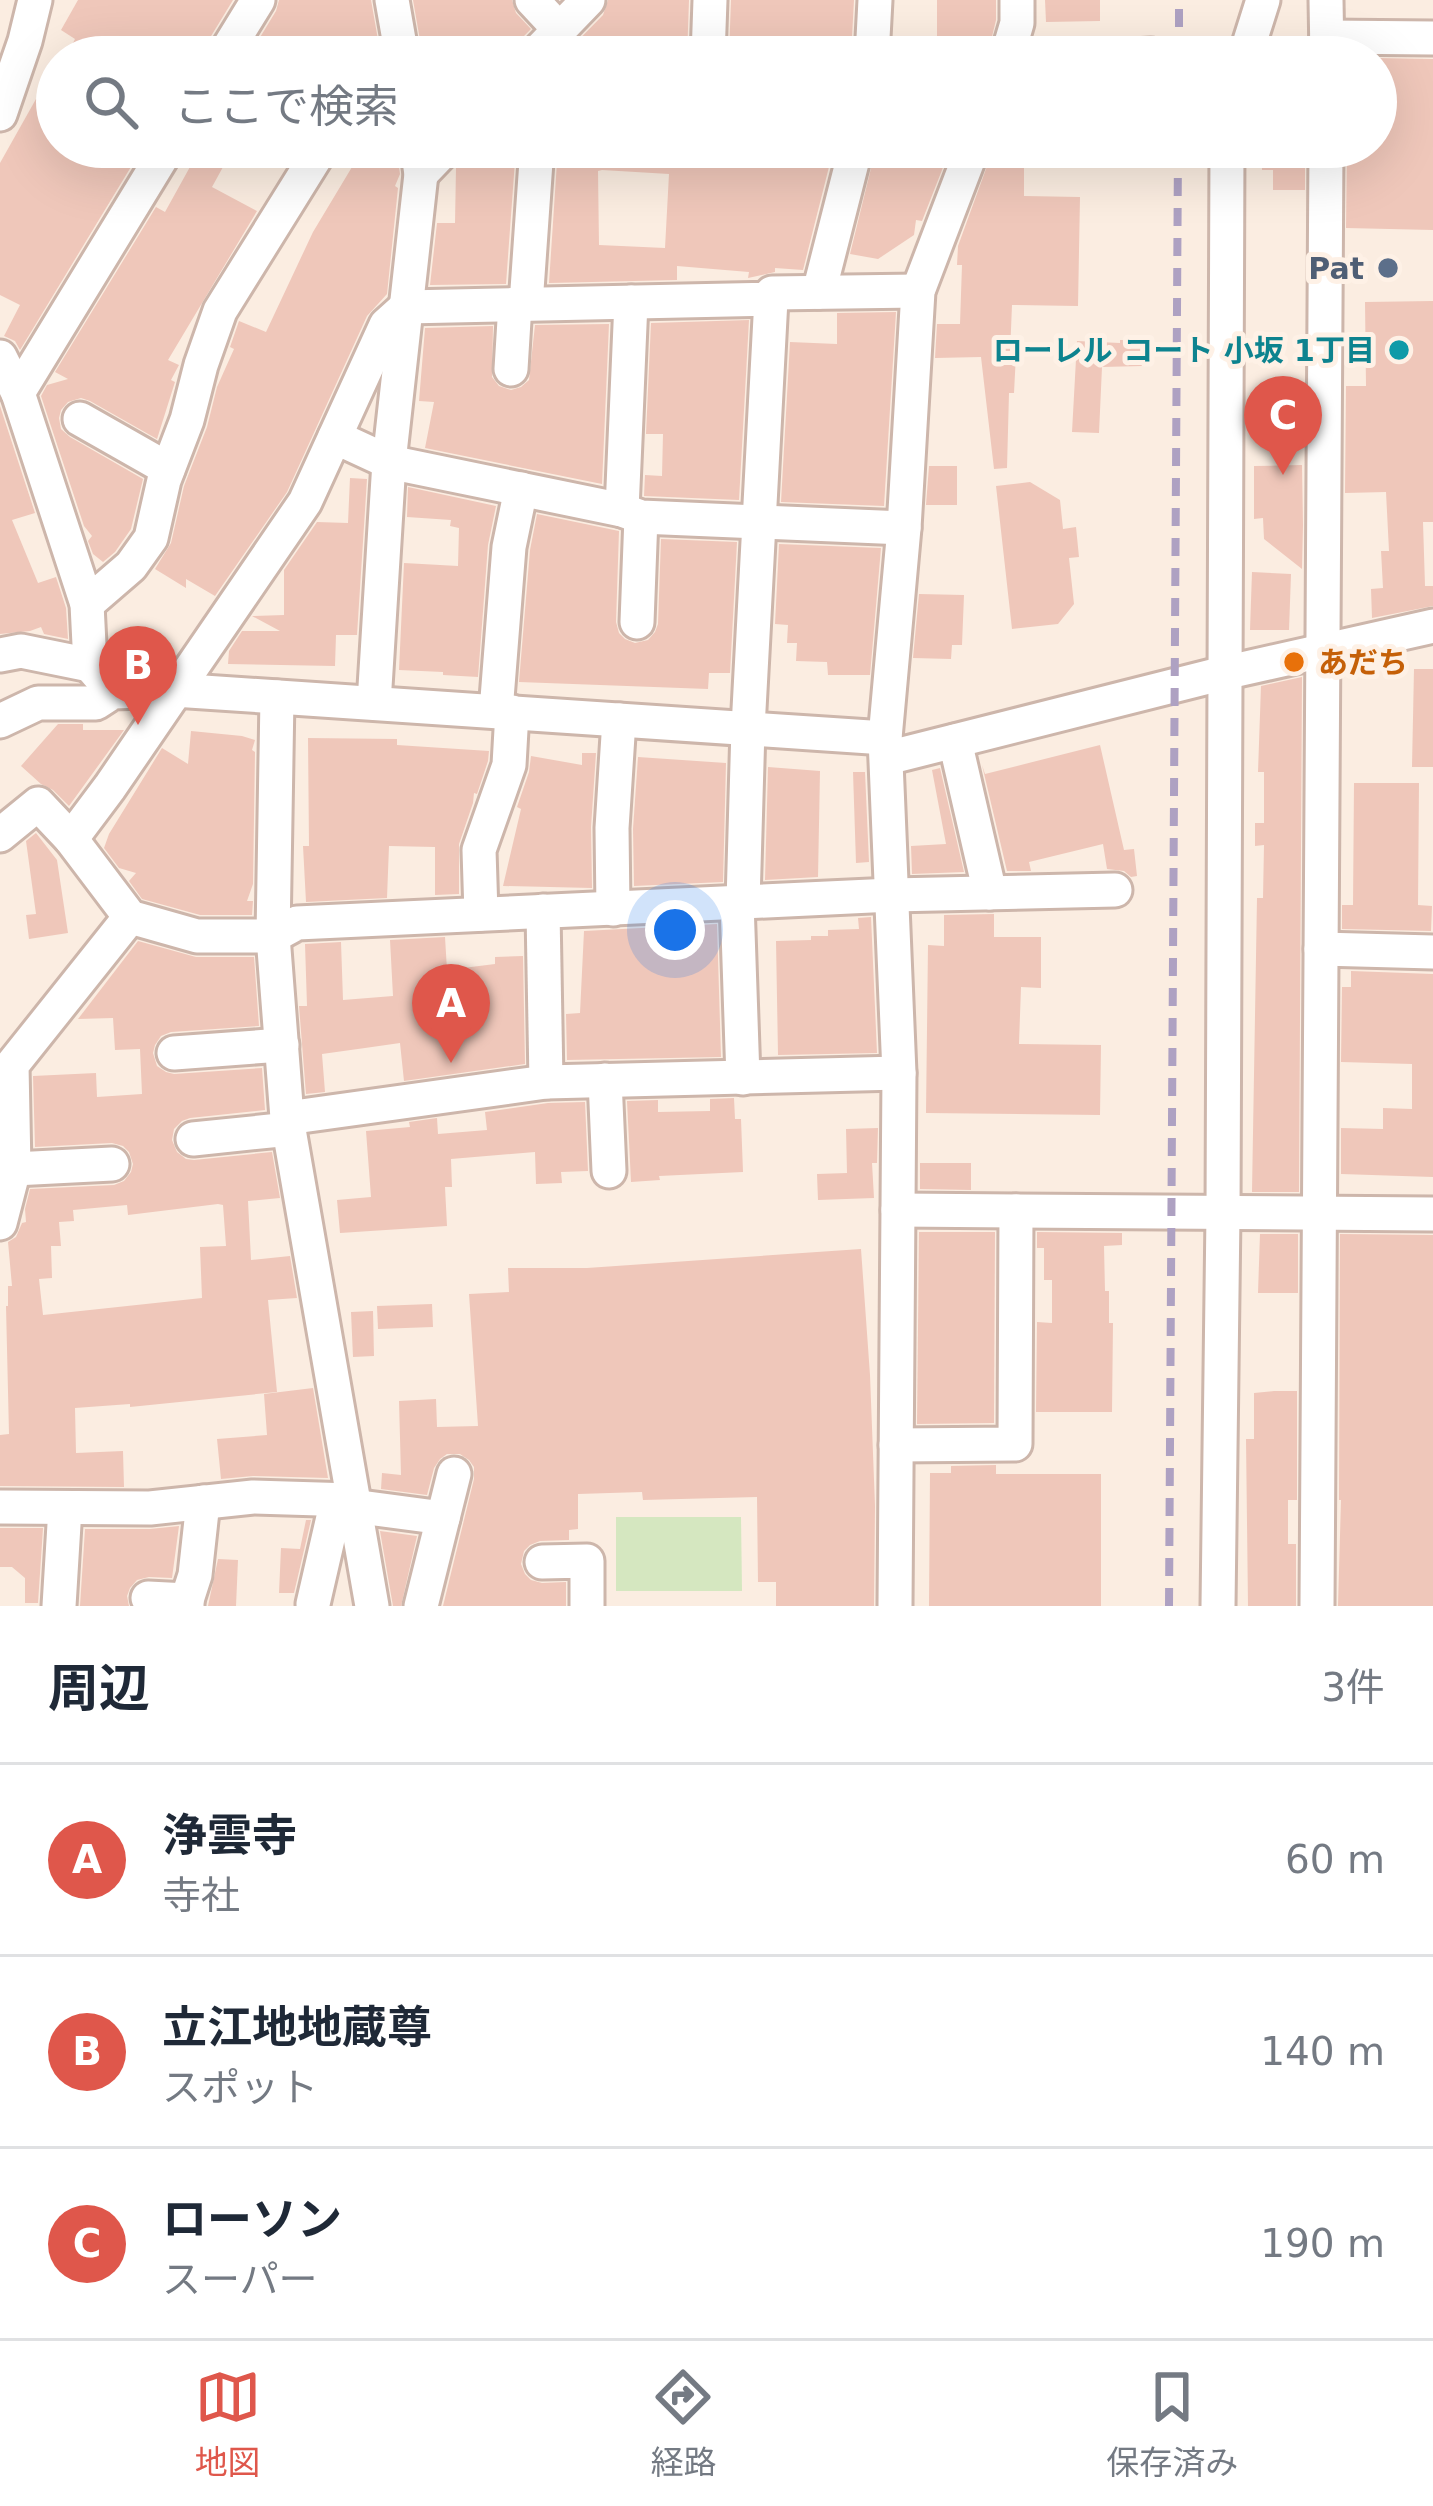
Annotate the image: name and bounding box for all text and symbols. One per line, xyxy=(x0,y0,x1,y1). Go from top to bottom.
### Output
search box xyxy=(36,36,1397,168)
icon: search xyxy=(78,69,144,135)
text: ここで検索 xyxy=(174,80,399,133)
place label: Pat xyxy=(1308,251,1364,286)
marker: Pat xyxy=(1375,255,1401,281)
place label: ローレル コート 小坂 1丁目 xyxy=(993,333,1375,368)
marker: ローレル コート 小坂 1丁目 xyxy=(1386,337,1412,363)
pin: C xyxy=(1244,376,1322,475)
pin: B xyxy=(99,626,177,725)
place label: あだち xyxy=(1318,645,1408,680)
marker: あだち xyxy=(1281,649,1307,675)
your location xyxy=(645,900,705,960)
pin: A xyxy=(412,964,490,1063)
text: 周辺 xyxy=(48,1659,150,1718)
text: 3件 xyxy=(1321,1665,1385,1710)
text: 浄雲寺 xyxy=(162,1809,297,1862)
text: A xyxy=(72,1837,102,1882)
text: 60 m xyxy=(1285,1837,1385,1882)
text: 寺社 xyxy=(162,1873,240,1918)
text: 立江地地蔵尊 xyxy=(162,2001,432,2054)
text: B xyxy=(72,2029,102,2074)
text: 140 m xyxy=(1260,2029,1385,2074)
text: スポット xyxy=(162,2065,318,2110)
text: ローソン xyxy=(162,2193,342,2246)
text: C xyxy=(73,2221,101,2266)
text: 190 m xyxy=(1260,2221,1385,2266)
text: スーパー xyxy=(162,2257,318,2302)
tab: 地図 xyxy=(195,2364,261,2484)
tab: 経路 xyxy=(650,2364,716,2484)
tab: 保存済み xyxy=(1106,2364,1238,2484)

